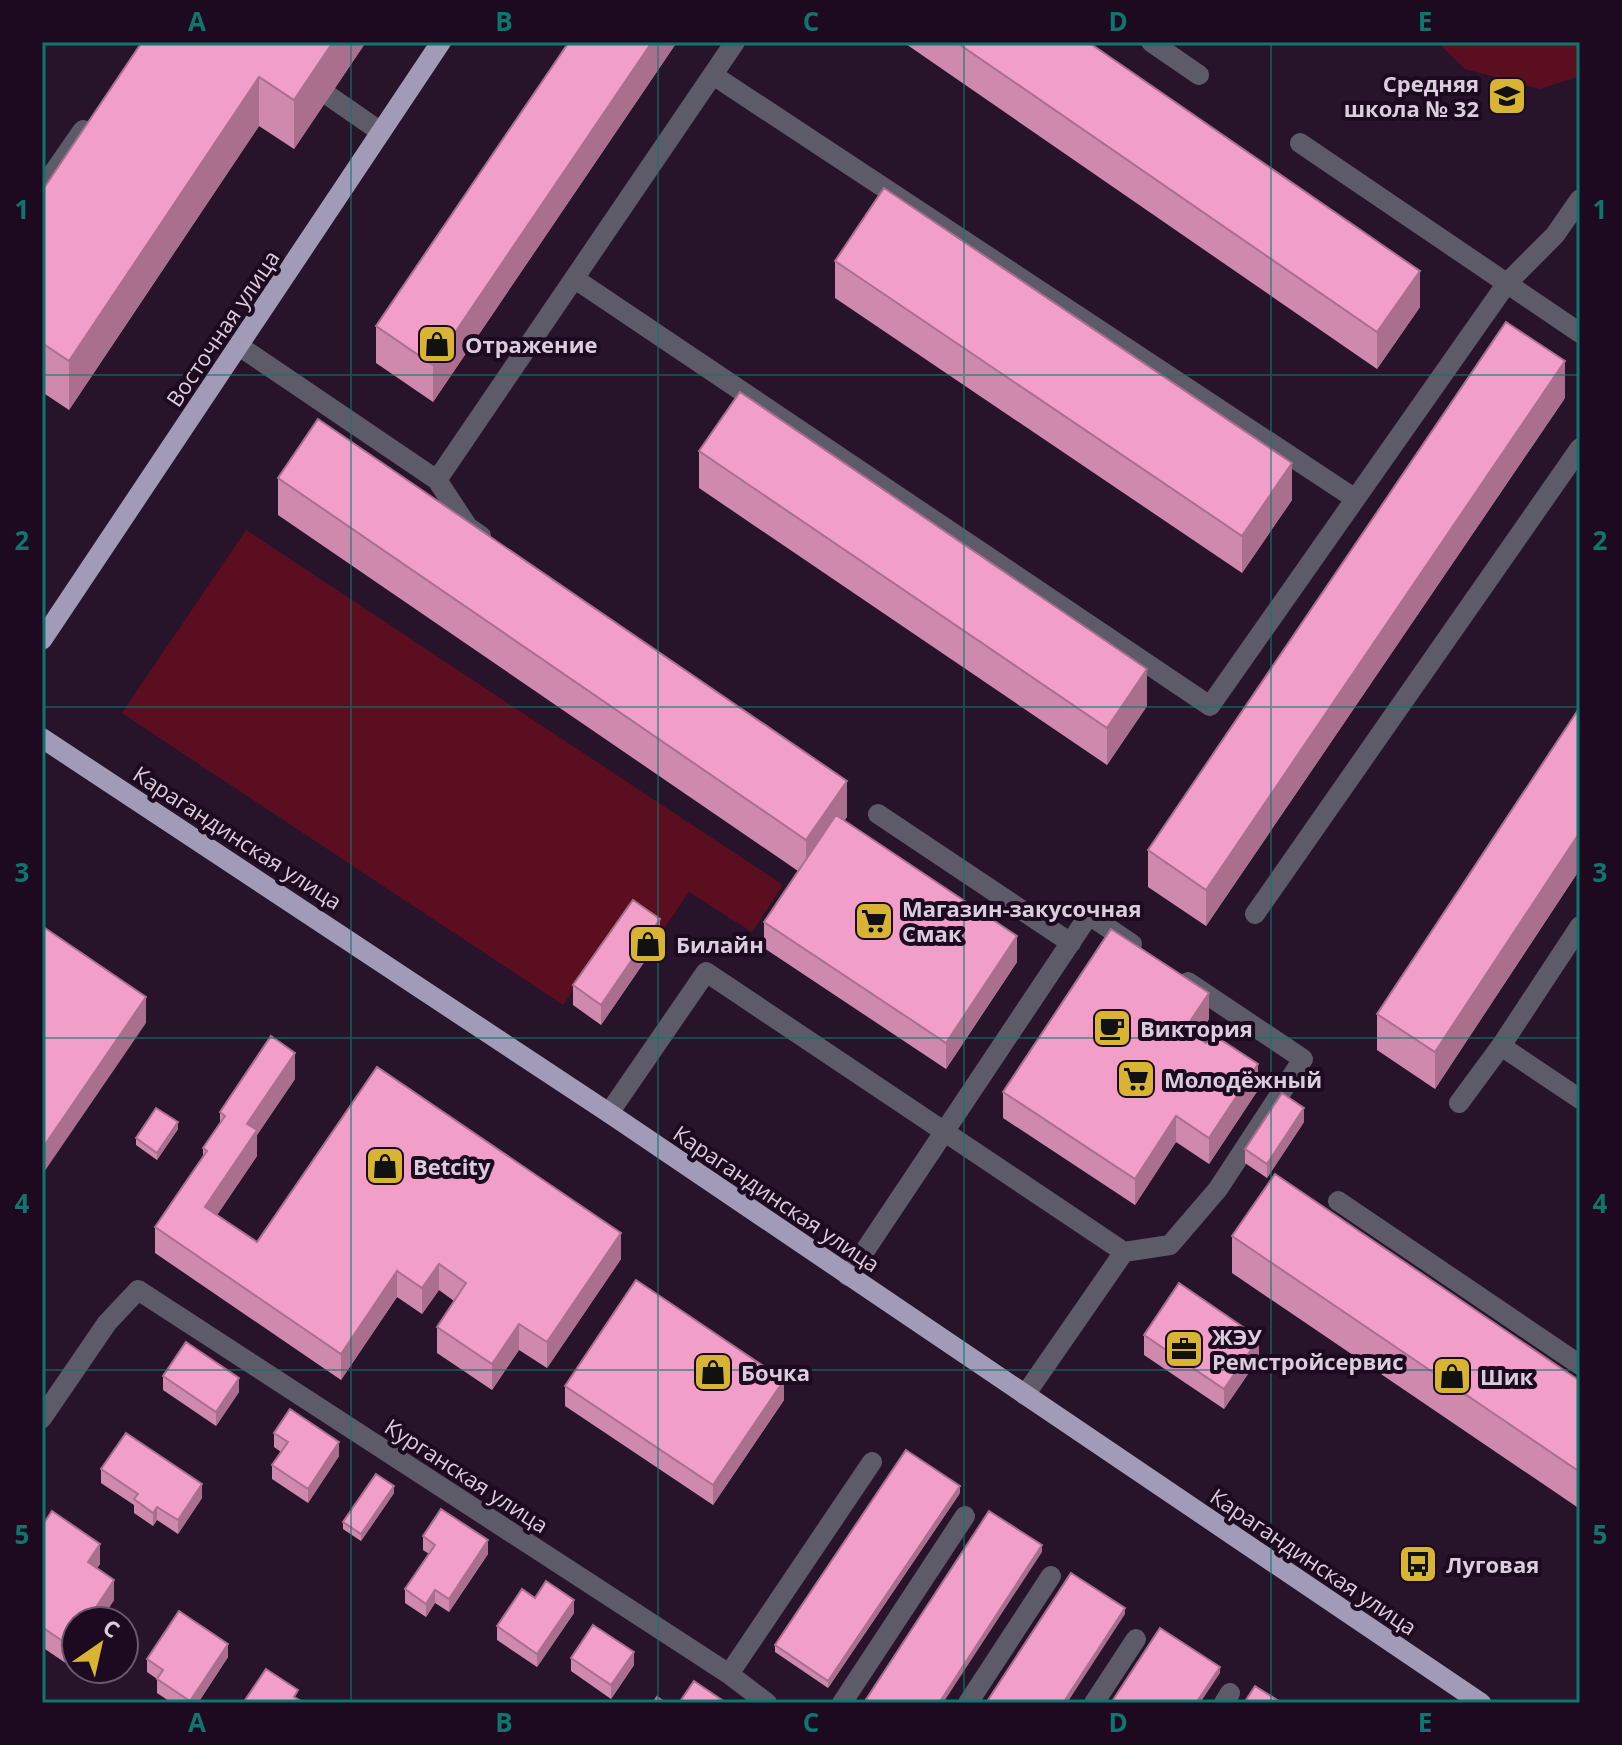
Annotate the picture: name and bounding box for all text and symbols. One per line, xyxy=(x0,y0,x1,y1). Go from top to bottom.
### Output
text: A xyxy=(188,3,206,39)
text: B xyxy=(495,3,513,39)
text: C xyxy=(803,3,819,39)
text: D xyxy=(1108,3,1128,39)
text: E xyxy=(1418,3,1432,39)
place label: Средняя школа № 32 xyxy=(1344,68,1479,123)
school or university icon: Средняя школа № 32 xyxy=(1486,75,1528,117)
text: 1 xyxy=(15,191,29,227)
text: 1 xyxy=(1593,191,1607,227)
street label: Восточная улица xyxy=(159,244,285,412)
shop icon: Отражение xyxy=(416,323,458,365)
place label: Отражение xyxy=(465,329,598,359)
text: 2 xyxy=(15,522,30,558)
text: 2 xyxy=(1593,522,1608,558)
street label: Карагандинская улица xyxy=(128,758,348,916)
text: 3 xyxy=(15,854,29,890)
text: 3 xyxy=(1593,854,1607,890)
place label: Магазин-закусочная Смак xyxy=(902,893,1141,948)
supermarket icon: Магазин-закусочная Смак xyxy=(853,900,895,942)
shop icon: Билайн xyxy=(627,923,669,965)
place label: Билайн xyxy=(676,929,764,959)
cafe icon: Виктория xyxy=(1091,1007,1133,1049)
place label: Виктория xyxy=(1140,1013,1253,1043)
supermarket icon: Молодёжный xyxy=(1115,1058,1157,1100)
place label: Молодёжный xyxy=(1164,1064,1322,1094)
street label: Карагандинская улица xyxy=(668,1118,886,1278)
shop icon: Betcity xyxy=(364,1145,406,1187)
place label: Betcity xyxy=(413,1151,491,1181)
text: 4 xyxy=(15,1185,30,1221)
text: 4 xyxy=(1593,1185,1608,1221)
place label: ЖЭУ Ремстройсервис xyxy=(1212,1321,1403,1376)
office icon: ЖЭУ Ремстройсервис xyxy=(1163,1328,1205,1370)
shop icon: Бочка xyxy=(692,1351,734,1393)
shop icon: Шик xyxy=(1431,1355,1473,1397)
place label: Бочка xyxy=(741,1357,810,1387)
place label: Шик xyxy=(1480,1361,1534,1391)
street label: Курганская улица xyxy=(380,1411,554,1539)
street label: Карагандинская улица xyxy=(1205,1481,1423,1641)
text: 5 xyxy=(15,1516,29,1552)
text: 5 xyxy=(1593,1516,1607,1552)
bus stop icon: Луговая xyxy=(1397,1543,1439,1585)
place label: Луговая xyxy=(1446,1549,1539,1579)
north arrow xyxy=(60,1605,140,1685)
text: С xyxy=(98,1611,126,1644)
text: A xyxy=(188,1704,206,1740)
text: B xyxy=(495,1704,513,1740)
text: C xyxy=(803,1704,819,1740)
text: D xyxy=(1108,1704,1128,1740)
text: E xyxy=(1418,1704,1432,1740)

